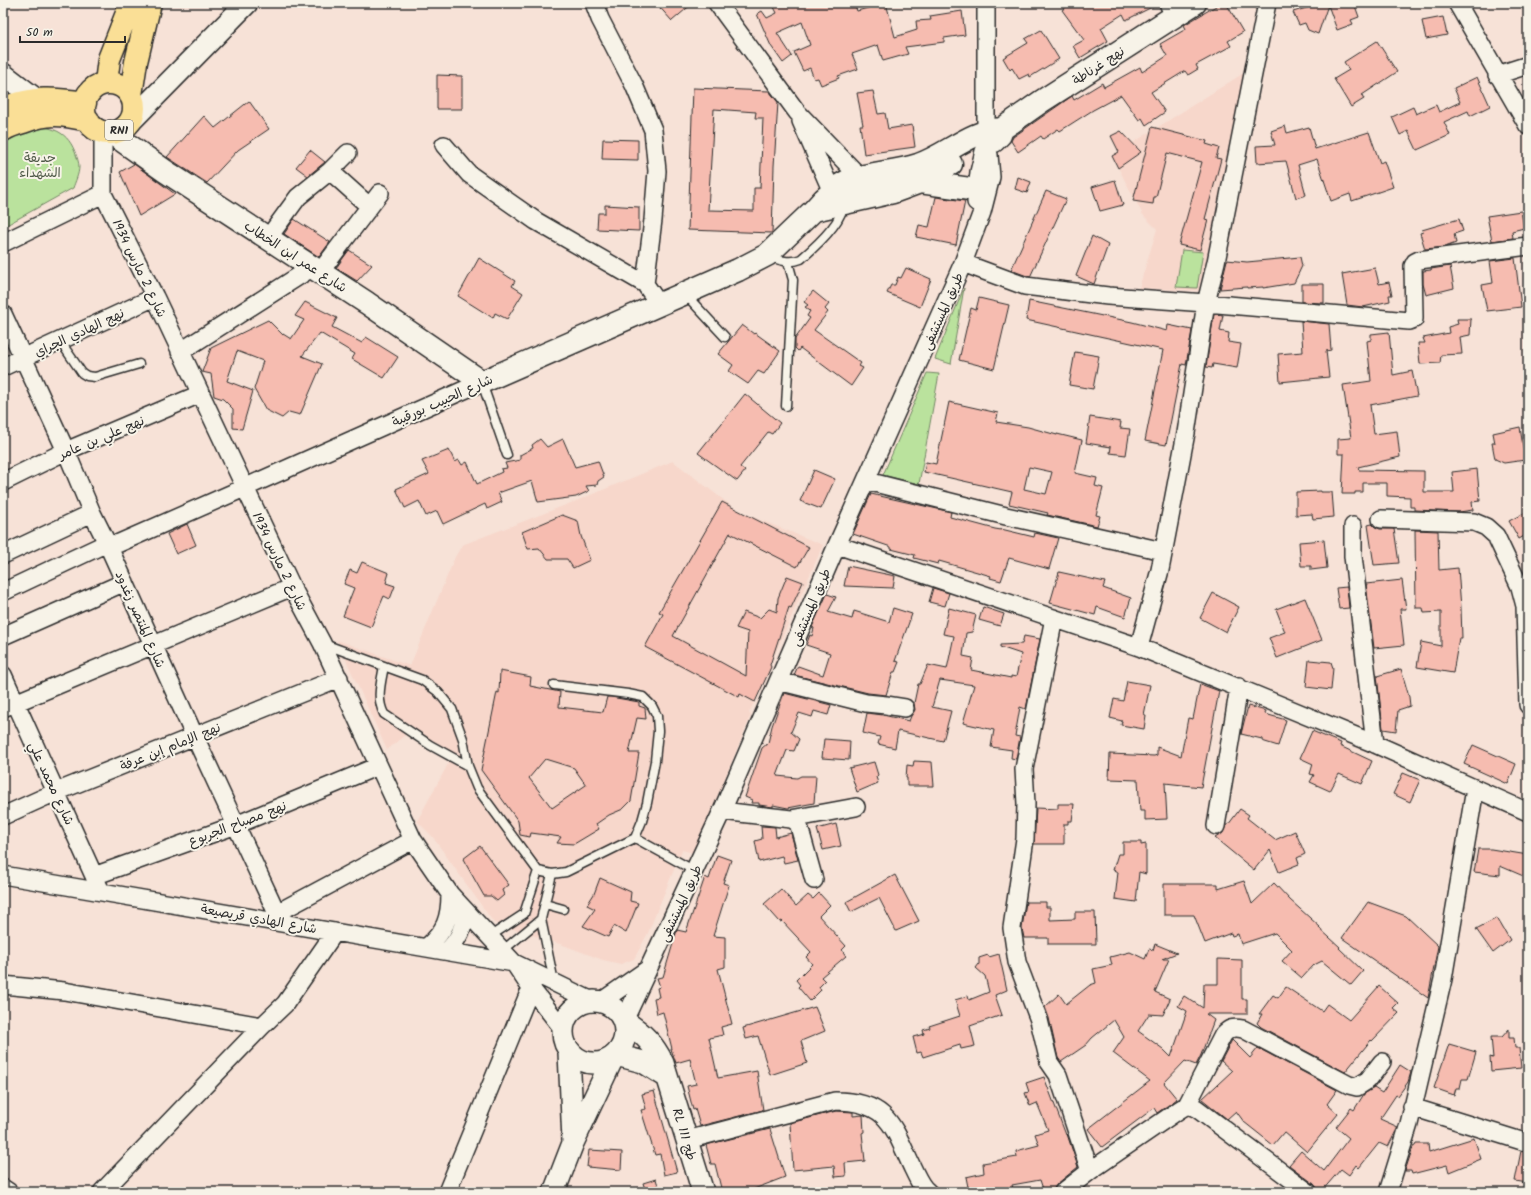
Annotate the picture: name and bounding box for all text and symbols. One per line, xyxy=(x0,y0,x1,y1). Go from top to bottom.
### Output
scale bar xyxy=(20,18,125,44)
text: 50 m xyxy=(26,23,53,42)
street label: نهج غرناطة xyxy=(1068,41,1129,91)
road number: RN1 xyxy=(105,120,133,140)
park label: جديقة الشهداء xyxy=(19,148,61,184)
street label: شارع 2 مارس 1934 xyxy=(106,216,172,321)
street label: شارع عمر ابن الخطاب xyxy=(240,216,351,298)
street label: طريق المستشفى xyxy=(917,269,970,354)
street label: نهج الهادي الجراي xyxy=(31,303,128,363)
street label: شارع الحبيب بورقيبة xyxy=(389,370,497,433)
street label: نهج علي بن عامر xyxy=(54,411,148,466)
street label: شارع 2 مارس 1934 xyxy=(246,509,312,614)
street label: طريق المستشفى xyxy=(786,565,837,650)
street label: شارع المنتصر زغدود xyxy=(109,568,170,671)
street label: نهج الإمام إبن عرفة xyxy=(117,718,224,777)
street label: شارع محمد علي xyxy=(22,738,79,829)
street label: نهج مصباح الجربوع xyxy=(185,796,290,853)
street label: طريق المستشفى xyxy=(654,862,708,946)
street label: شارع الهادي قريصيعة xyxy=(199,899,318,940)
street label: RL طج 111 xyxy=(666,1106,701,1163)

